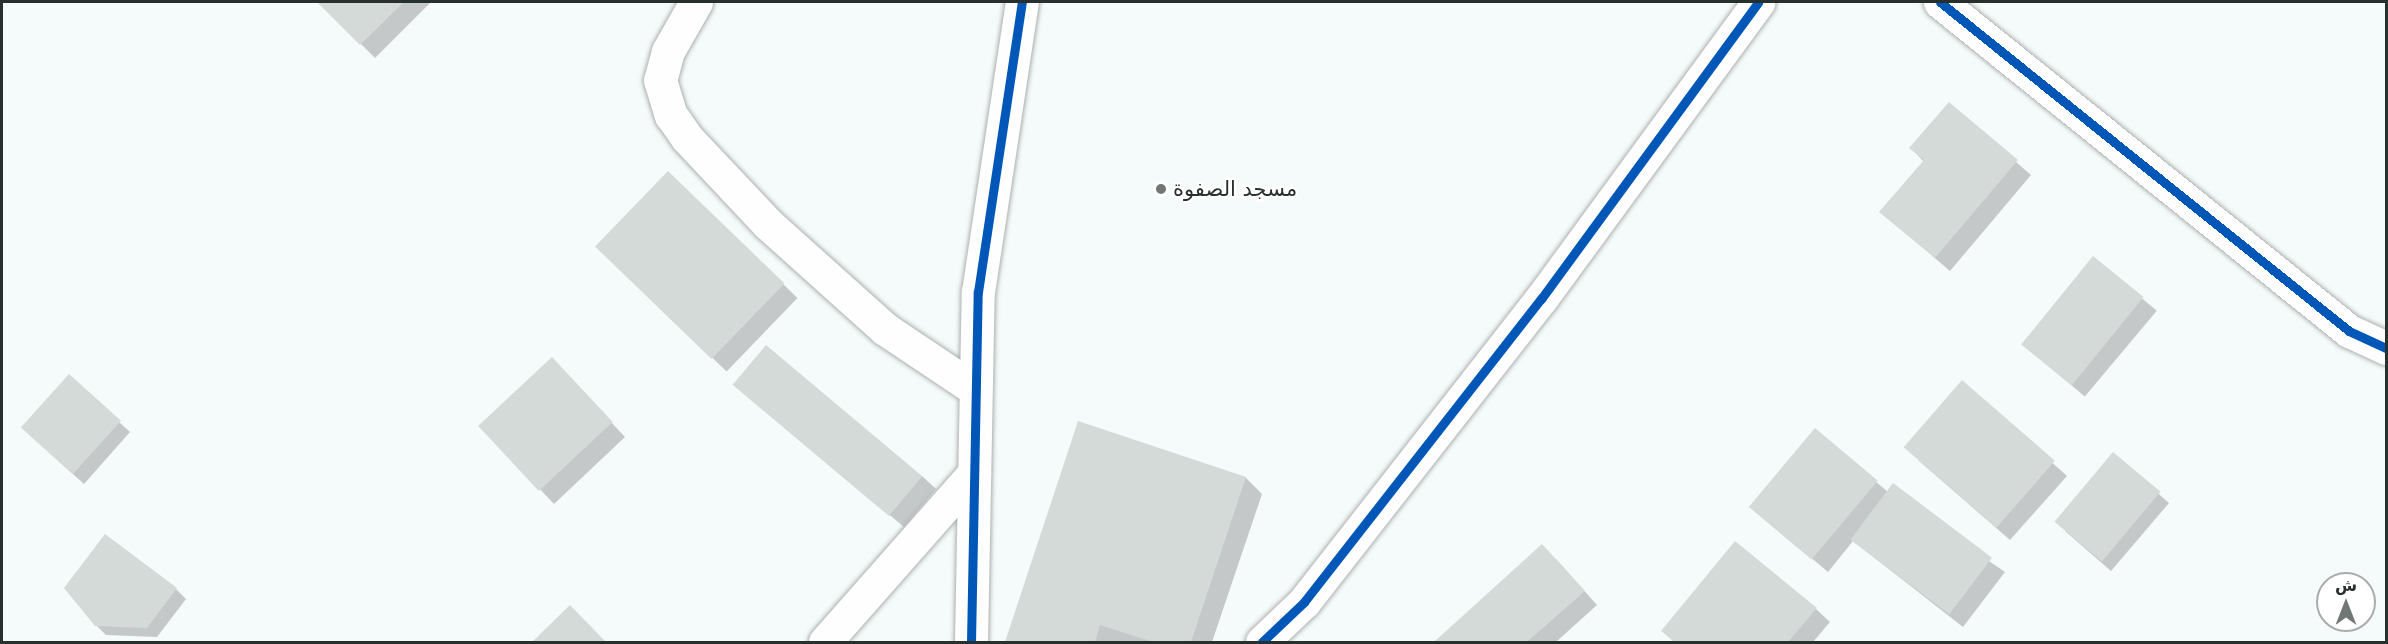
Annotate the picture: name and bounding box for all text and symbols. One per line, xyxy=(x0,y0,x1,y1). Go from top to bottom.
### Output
place label: مسجد الصفوة xyxy=(1173,176,1297,202)
marker: مسجد الصفوة xyxy=(1154,182,1168,196)
north arrow xyxy=(2316,572,2376,632)
text: ش xyxy=(2335,576,2357,595)

